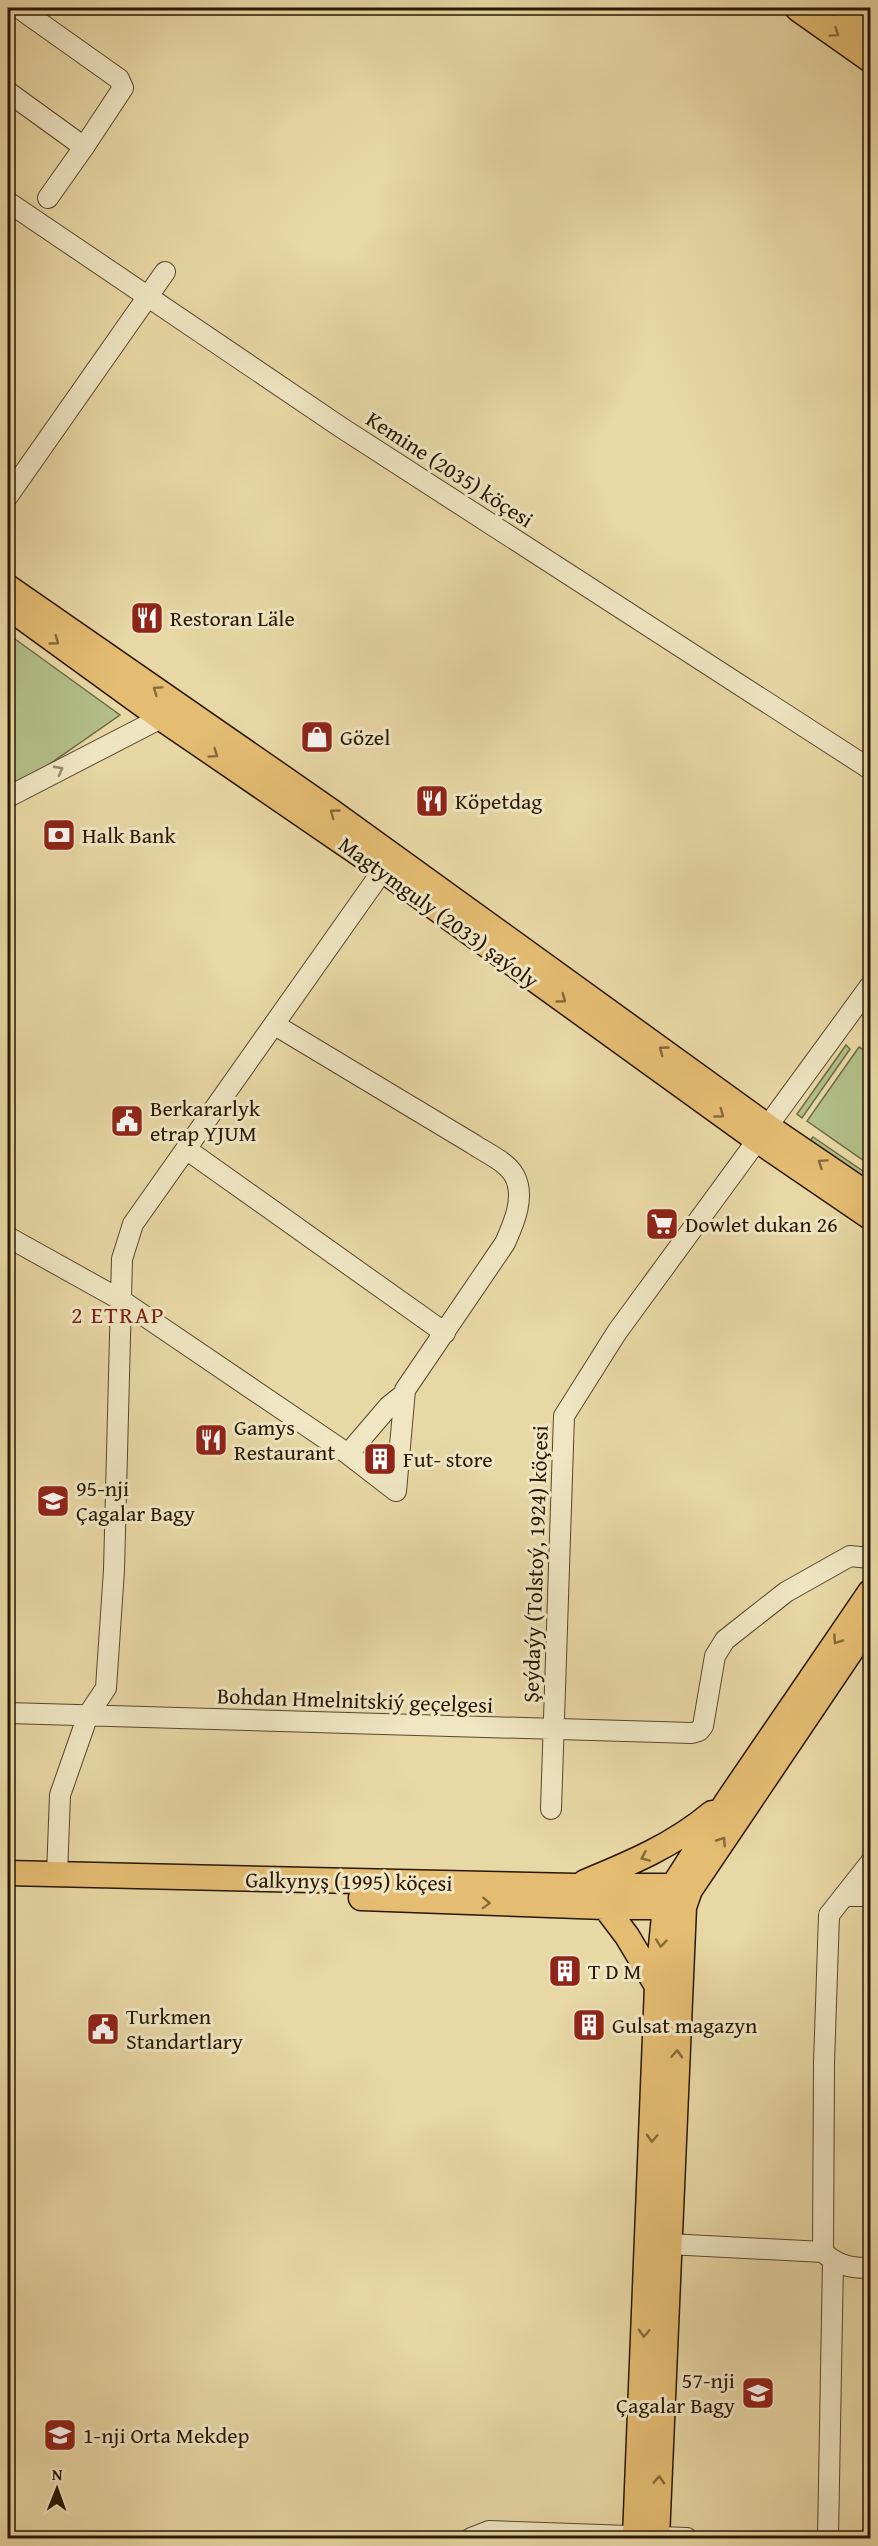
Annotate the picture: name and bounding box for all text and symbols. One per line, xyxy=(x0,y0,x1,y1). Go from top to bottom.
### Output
one-way arrow xyxy=(828,26,839,37)
street label: Kemine (2035) köçesi xyxy=(360,403,540,535)
restaurant icon: Restoran Läle xyxy=(129,600,165,636)
place label: Restoran Läle xyxy=(170,602,295,634)
one-way arrow xyxy=(49,634,60,645)
one-way arrow xyxy=(153,686,164,697)
shop icon: Gözel xyxy=(299,719,335,755)
place label: Gözel xyxy=(340,721,390,753)
one-way arrow xyxy=(207,747,218,758)
one-way arrow xyxy=(53,766,64,778)
restaurant icon: Köpetdag xyxy=(414,783,450,819)
place label: Köpetdag xyxy=(455,785,542,817)
one-way arrow xyxy=(330,810,341,821)
bank icon: Halk Bank xyxy=(41,817,77,853)
place label: Halk Bank xyxy=(82,819,176,851)
street label: Magtymguly (2033) şaýoly xyxy=(332,828,546,996)
one-way arrow xyxy=(555,992,566,1003)
one-way arrow xyxy=(658,1047,669,1058)
place label: Berkararlyk etrap YJUM xyxy=(150,1092,261,1149)
public building icon: Berkararlyk etrap YJUM xyxy=(109,1103,145,1139)
one-way arrow xyxy=(713,1107,724,1118)
one-way arrow xyxy=(818,1159,829,1170)
supermarket icon: Dowlet dukan 26 xyxy=(644,1206,680,1242)
place label: Dowlet dukan 26 xyxy=(685,1208,838,1240)
district label: 2 ETRAP xyxy=(71,1297,165,1332)
place label: Gamys Restaurant xyxy=(234,1411,335,1468)
restaurant icon: Gamys Restaurant xyxy=(193,1422,229,1458)
street label: Şeýdaýy (Tolstoý, 1924) köçesi xyxy=(514,1425,556,1703)
building icon: Fut- store xyxy=(362,1441,398,1477)
place label: Fut- store xyxy=(403,1443,493,1475)
place label: 95-nji Çagalar Bagy xyxy=(76,1472,195,1529)
school or university icon: 95-nji Çagalar Bagy xyxy=(35,1483,71,1519)
one-way arrow xyxy=(833,1634,845,1644)
street label: Bohdan Hmelnitskiý geçelgesi xyxy=(216,1679,494,1721)
one-way arrow xyxy=(715,1837,726,1848)
one-way arrow xyxy=(641,1849,652,1861)
street label: Galkynyş (1995) köçesi xyxy=(245,1863,453,1899)
one-way arrow xyxy=(481,1896,490,1909)
one-way arrow xyxy=(655,1938,668,1948)
building icon: T D M xyxy=(547,1953,583,1989)
place label: T D M xyxy=(588,1955,641,1987)
place label: Turkmen Standartlary xyxy=(126,2000,243,2057)
building icon: Gulsat magazyn xyxy=(571,2007,607,2043)
place label: Gulsat magazyn xyxy=(612,2009,758,2041)
public building icon: Turkmen Standartlary xyxy=(85,2011,121,2047)
one-way arrow xyxy=(671,2050,684,2059)
one-way arrow xyxy=(645,2133,658,2142)
one-way arrow xyxy=(637,2328,650,2337)
place label: 57-nji Çagalar Bagy xyxy=(616,2364,735,2421)
school or university icon: 57-nji Çagalar Bagy xyxy=(740,2375,776,2411)
school or university icon: 1-nji Orta Mekdep xyxy=(42,2417,78,2453)
place label: 1-nji Orta Mekdep xyxy=(83,2419,249,2451)
north arrow xyxy=(27,2459,87,2519)
text: N xyxy=(52,2462,63,2486)
one-way arrow xyxy=(653,2476,666,2485)

